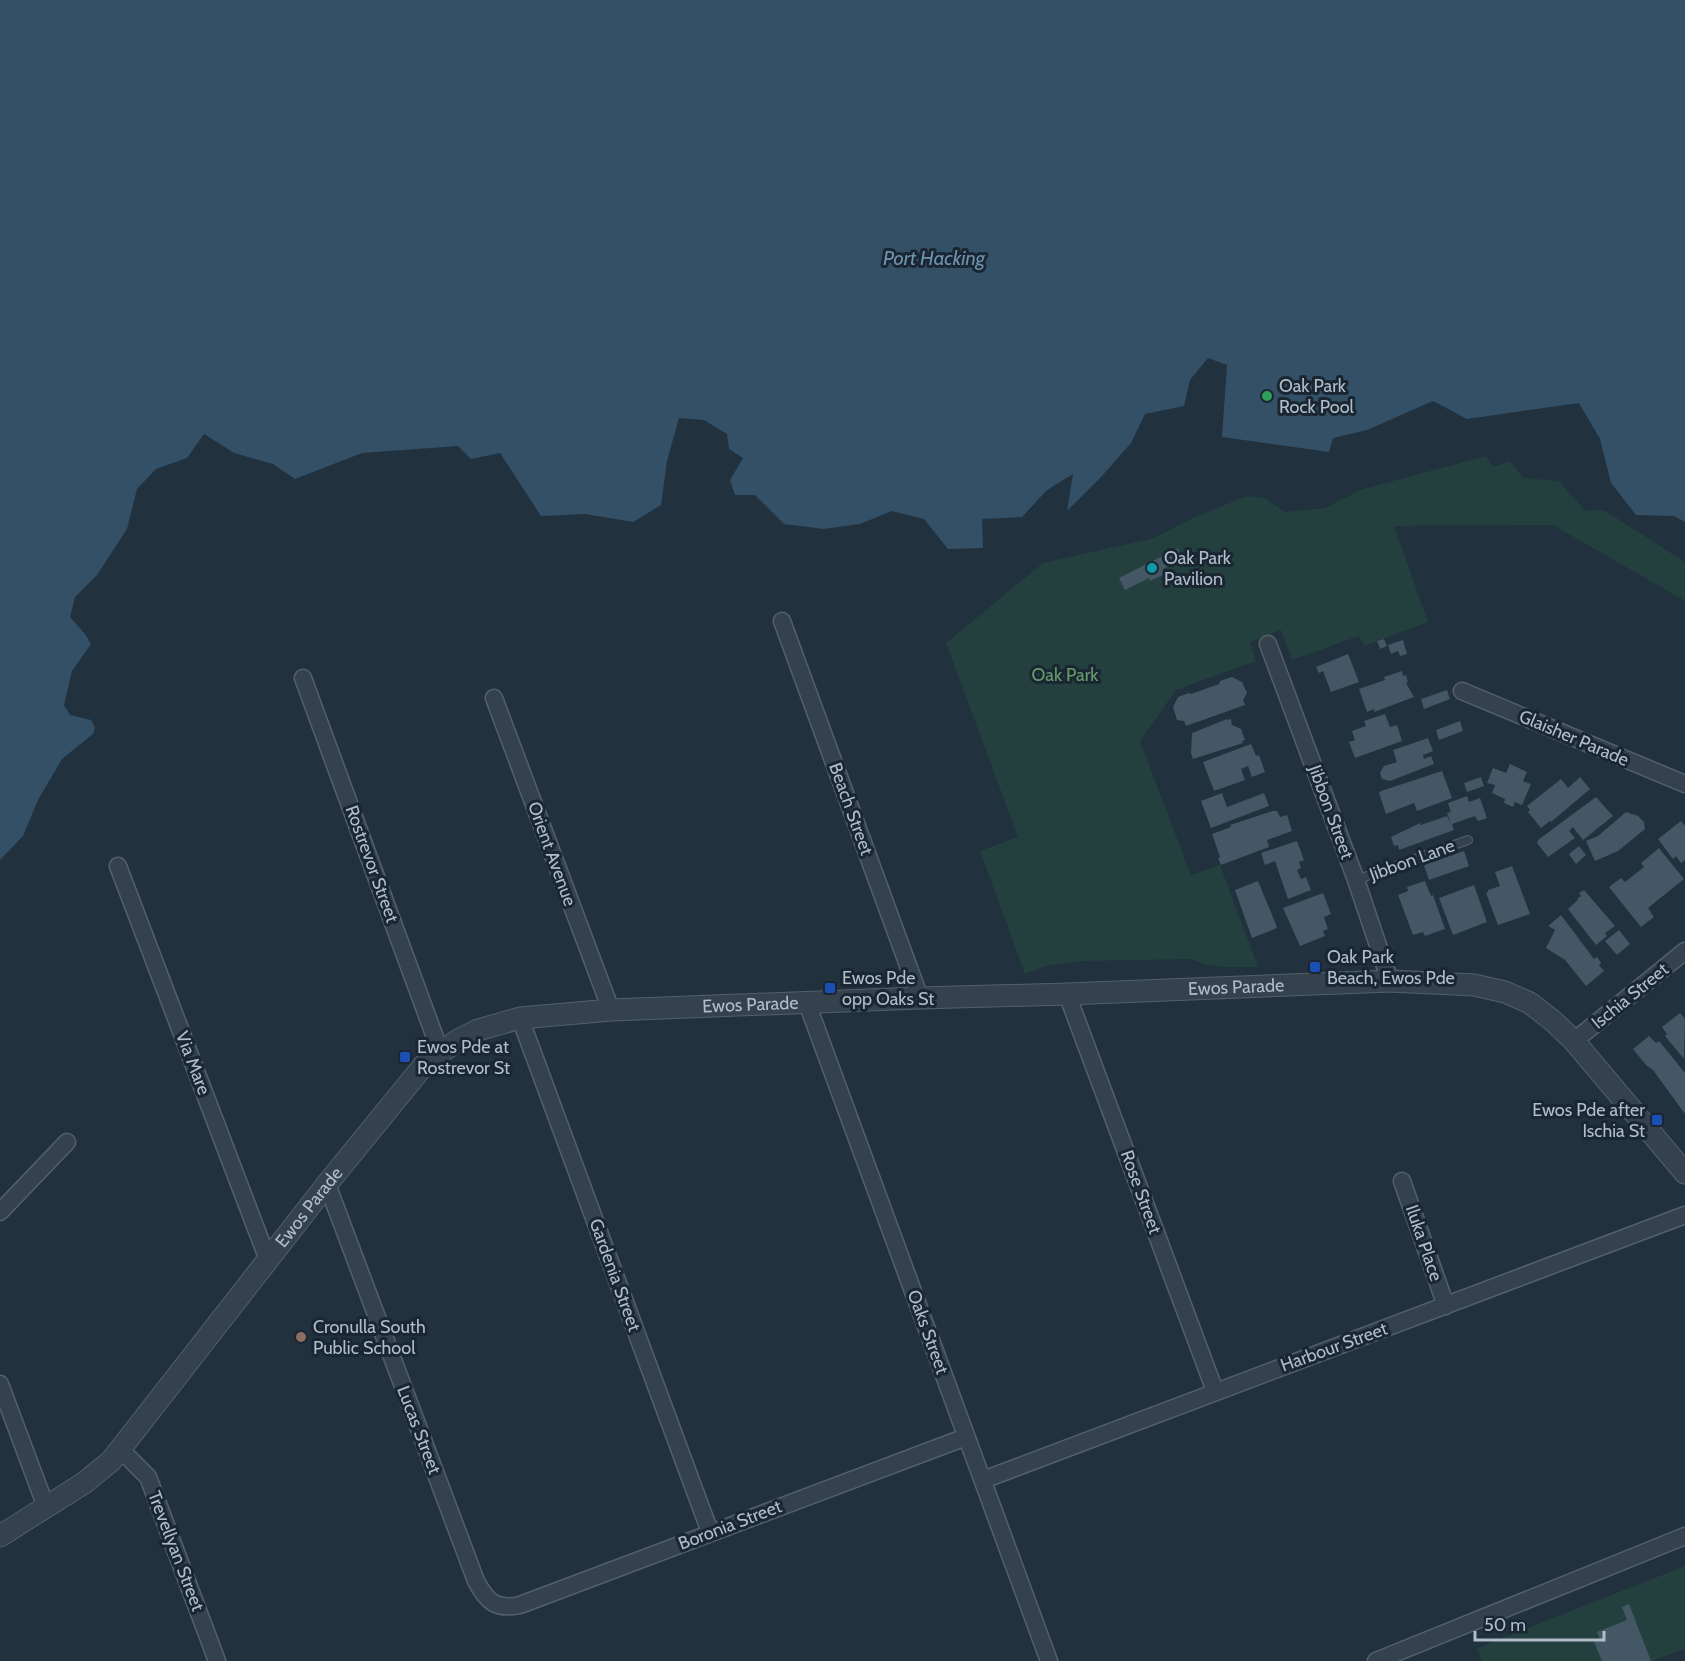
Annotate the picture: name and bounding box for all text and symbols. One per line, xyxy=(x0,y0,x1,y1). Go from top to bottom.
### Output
water label: Port Hacking xyxy=(883,246,986,270)
place label: Oak Park Rock Pool xyxy=(1279,375,1355,418)
marker: Oak Park Rock Pool xyxy=(1260,389,1274,403)
place label: Oak Park Pavilion xyxy=(1164,547,1232,590)
marker: Oak Park Pavilion xyxy=(1145,561,1159,575)
park label: Oak Park xyxy=(1032,664,1099,686)
street label: Glaisher Parade xyxy=(1516,705,1632,771)
street label: Beach Street xyxy=(824,760,878,858)
street label: Jibbon Street xyxy=(1303,761,1358,862)
street label: Orient Avenue xyxy=(523,799,581,909)
street label: Rostrevor Street xyxy=(341,802,403,926)
street label: Jibbon Lane xyxy=(1365,834,1458,886)
place label: Oak Park Beach, Ewos Pde xyxy=(1327,946,1455,989)
street label: Ischia Street xyxy=(1587,958,1673,1034)
marker: Oak Park Beach, Ewos Pde xyxy=(1308,960,1322,974)
place label: Ewos Pde opp Oaks St xyxy=(842,967,934,1010)
street label: Ewos Parade xyxy=(1188,974,1285,1000)
marker: Ewos Pde opp Oaks St xyxy=(823,981,837,995)
street label: Ewos Parade xyxy=(702,992,799,1017)
street label: Via Mare xyxy=(171,1028,215,1098)
place label: Ewos Pde at Rostrevor St xyxy=(417,1036,510,1079)
marker: Ewos Pde at Rostrevor St xyxy=(398,1050,412,1064)
place label: Ewos Pde after Ischia St xyxy=(1532,1099,1645,1142)
marker: Ewos Pde after Ischia St xyxy=(1650,1113,1664,1127)
street label: Rose Street xyxy=(1116,1147,1166,1237)
street label: Ewos Parade xyxy=(271,1163,347,1252)
street label: Iluka Place xyxy=(1401,1202,1447,1284)
street label: Gardenia Street xyxy=(584,1216,646,1334)
street label: Oaks Street xyxy=(903,1287,953,1377)
place label: Cronulla South Public School xyxy=(313,1316,426,1359)
street label: Harbour Street xyxy=(1278,1317,1390,1377)
marker: Cronulla South Public School xyxy=(294,1330,308,1344)
street label: Lucas Street xyxy=(392,1383,446,1477)
street label: Trevellyan Street xyxy=(143,1488,209,1614)
street label: Boronia Street xyxy=(675,1495,785,1555)
scale bar xyxy=(1475,1604,1604,1642)
text: 50 m xyxy=(1484,1614,1526,1636)

